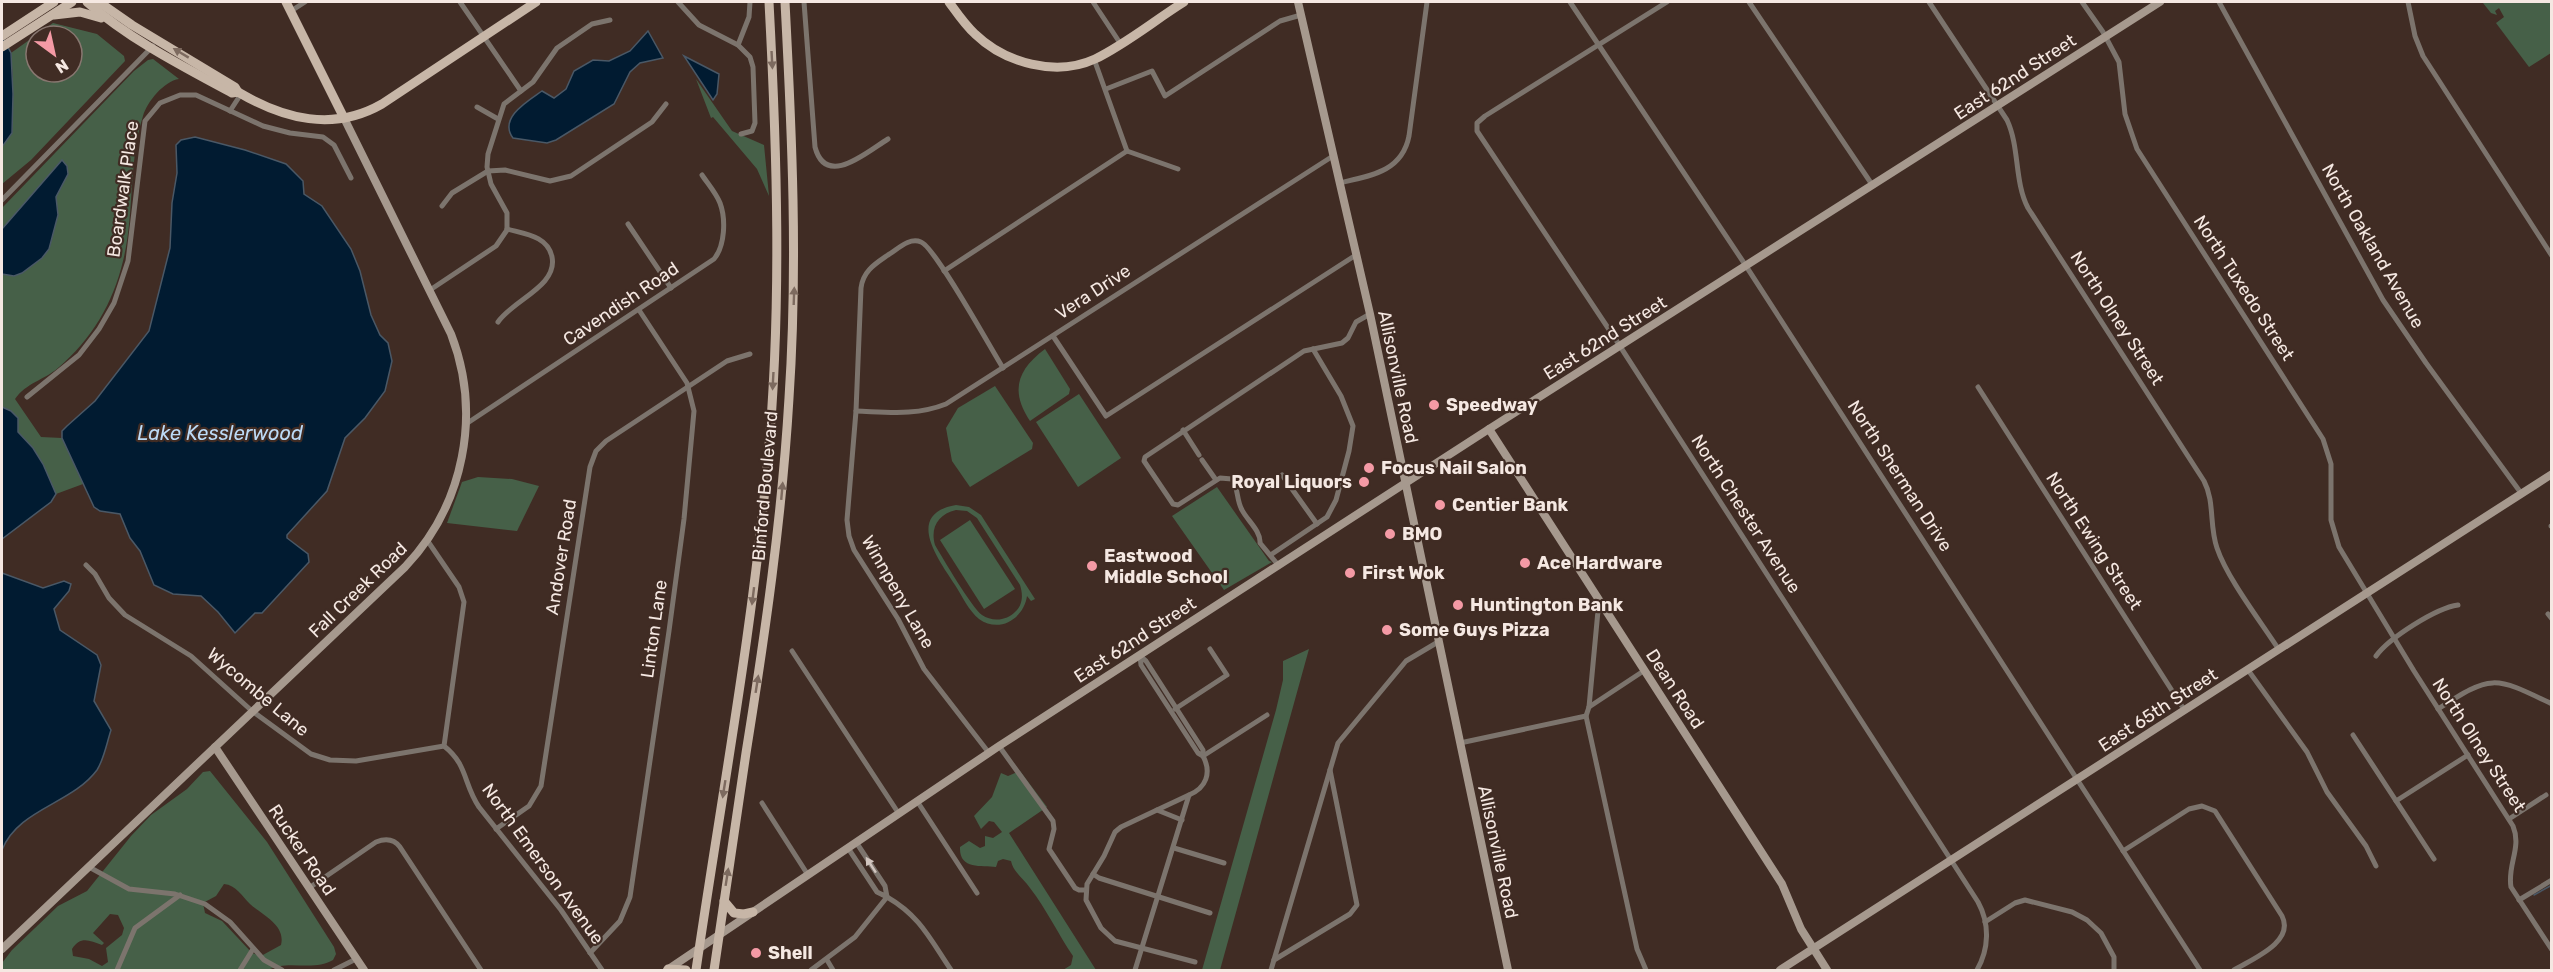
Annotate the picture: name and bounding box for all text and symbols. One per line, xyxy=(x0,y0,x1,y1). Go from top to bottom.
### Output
north arrow xyxy=(24,24,84,84)
street label: East 62nd Street xyxy=(1950,29,2080,125)
one-way arrow xyxy=(173,48,189,59)
one-way arrow xyxy=(768,50,777,69)
text: N xyxy=(52,55,72,77)
street label: Boardwalk Place xyxy=(103,119,143,259)
street label: North Oakland Avenue xyxy=(2317,160,2429,332)
street label: North Tuxedo Street xyxy=(2189,211,2299,365)
street label: North Olney Street xyxy=(2066,247,2168,389)
street label: Cavendish Road xyxy=(559,257,683,351)
street label: Vera Drive xyxy=(1051,260,1135,324)
one-way arrow xyxy=(789,287,798,306)
street label: East 62nd Street xyxy=(1539,291,1671,385)
street label: Allisonville Road xyxy=(1373,308,1423,446)
one-way arrow xyxy=(769,371,778,390)
place label: Speedway xyxy=(1446,394,1538,416)
street label: North Sherman Drive xyxy=(1843,396,1957,556)
marker: Speedway xyxy=(1427,398,1441,412)
street label: Binford Boulevard xyxy=(747,410,783,562)
water label: Lake Kesslerwood xyxy=(137,421,304,445)
street label: North Chester Avenue xyxy=(1686,431,1806,597)
place label: Focus Nail Salon xyxy=(1381,457,1527,479)
marker: Focus Nail Salon xyxy=(1362,461,1376,475)
street label: North Ewing Street xyxy=(2041,468,2147,614)
place label: Royal Liquors xyxy=(1231,471,1352,493)
marker: Royal Liquors xyxy=(1357,475,1371,489)
one-way arrow xyxy=(777,481,787,500)
place label: Centier Bank xyxy=(1452,494,1569,516)
street label: Andover Road xyxy=(541,498,581,616)
marker: Centier Bank xyxy=(1433,498,1447,512)
place label: BMO xyxy=(1402,523,1442,545)
marker: BMO xyxy=(1383,527,1397,541)
street label: Winnpeny Lane xyxy=(857,532,939,652)
street label: Fall Creek Road xyxy=(304,538,412,642)
place label: Eastwood Middle School xyxy=(1104,545,1228,588)
place label: Ace Hardware xyxy=(1537,552,1663,574)
marker: Ace Hardware xyxy=(1518,556,1532,570)
marker: Eastwood Middle School xyxy=(1085,559,1099,573)
place label: First Wok xyxy=(1362,562,1445,584)
marker: First Wok xyxy=(1343,566,1357,580)
street label: Linton Lane xyxy=(636,578,672,680)
one-way arrow xyxy=(749,586,758,605)
street label: East 62nd Street xyxy=(1070,592,1200,688)
place label: Huntington Bank xyxy=(1470,594,1624,616)
marker: Huntington Bank xyxy=(1451,598,1465,612)
place label: Some Guys Pizza xyxy=(1399,619,1550,641)
marker: Some Guys Pizza xyxy=(1380,623,1394,637)
street label: Wycombe Lane xyxy=(202,643,314,741)
street label: Dean Road xyxy=(1641,645,1709,733)
street label: East 65th Street xyxy=(2094,663,2222,757)
street label: North Olney Street xyxy=(2428,674,2530,816)
one-way arrow xyxy=(753,675,762,694)
street label: North Emerson Avenue xyxy=(477,779,609,949)
one-way arrow xyxy=(719,779,728,798)
street label: Allisonville Road xyxy=(1473,783,1523,921)
street label: Rucker Road xyxy=(264,800,340,900)
one-way arrow xyxy=(866,857,877,873)
one-way arrow xyxy=(723,867,732,886)
place label: Shell xyxy=(768,942,813,964)
marker: Shell xyxy=(749,946,763,960)

